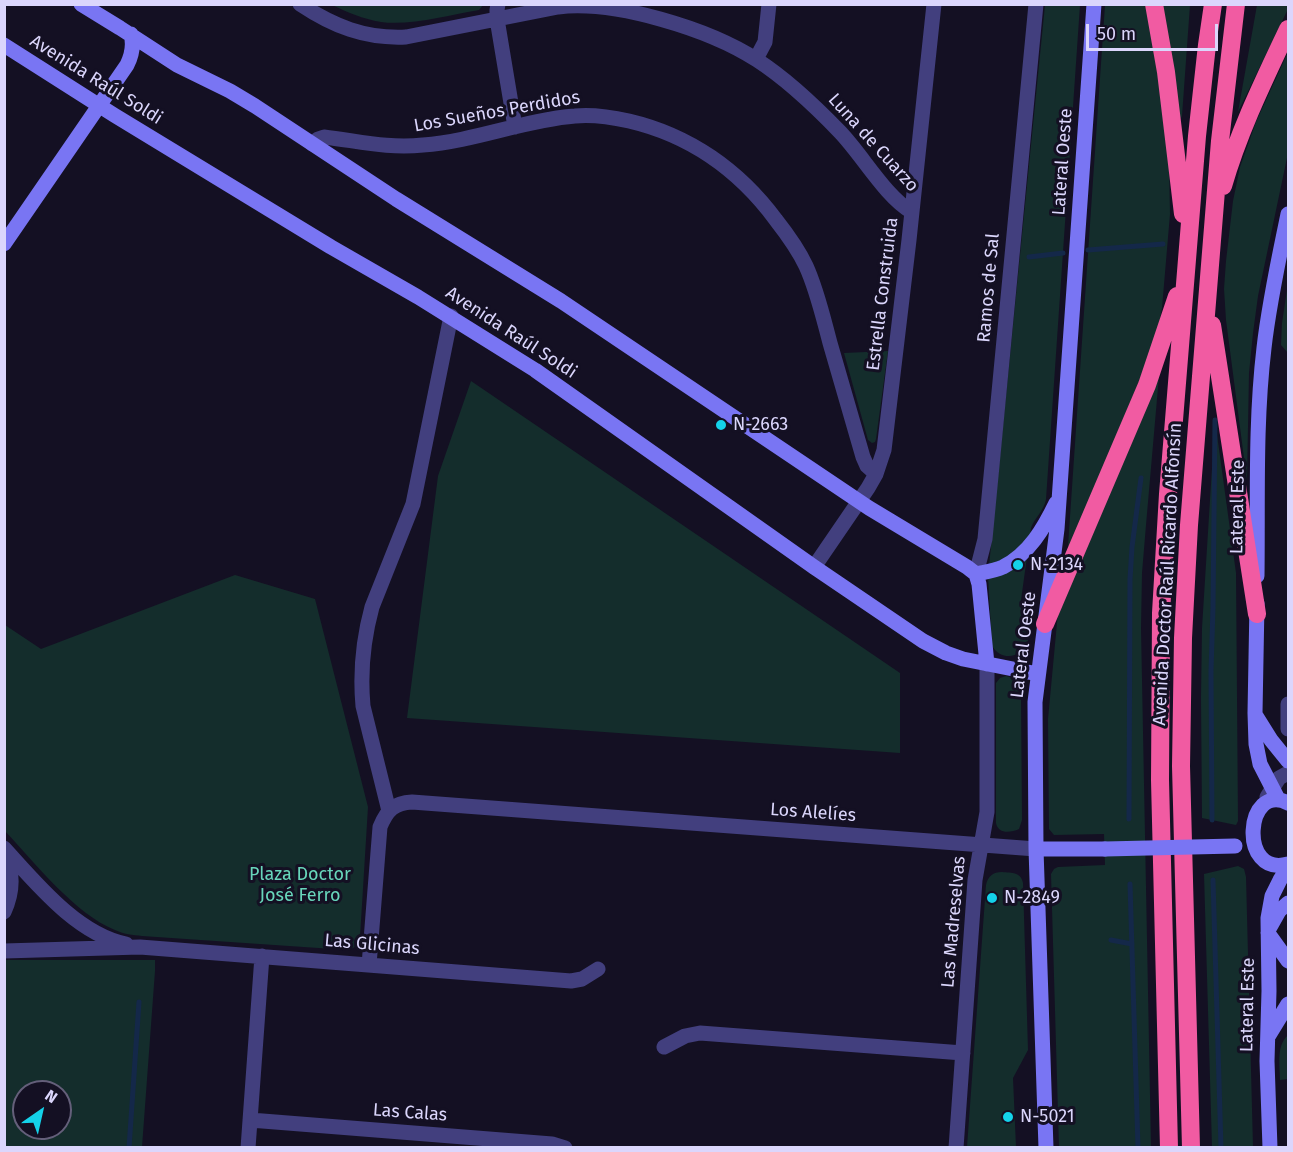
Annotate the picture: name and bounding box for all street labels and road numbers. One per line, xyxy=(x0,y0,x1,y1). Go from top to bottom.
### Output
street label: Avenida Raúl Soldi xyxy=(26,31,166,129)
street label: Los Sueños Perdidos xyxy=(412,87,582,137)
street label: Luna de Cuarzo xyxy=(823,89,923,197)
street label: Lateral Oeste xyxy=(1048,108,1078,216)
street label: Estrella Construida xyxy=(863,216,903,372)
street label: Ramos de Sal xyxy=(973,232,1005,344)
street label: Avenida Raúl Soldi xyxy=(441,282,581,384)
street label: Avenida Doctor Raúl Ricardo Alfonsín xyxy=(1149,422,1187,726)
street label: Lateral Este xyxy=(1226,460,1250,554)
street label: Lateral Oeste xyxy=(1007,590,1041,700)
street label: Los Alelíes xyxy=(769,799,857,827)
street label: Las Madreselvas xyxy=(937,855,971,989)
street label: Las Glicinas xyxy=(323,930,421,960)
street label: Lateral Este xyxy=(1236,958,1260,1052)
street label: Las Calas xyxy=(372,1100,448,1126)

